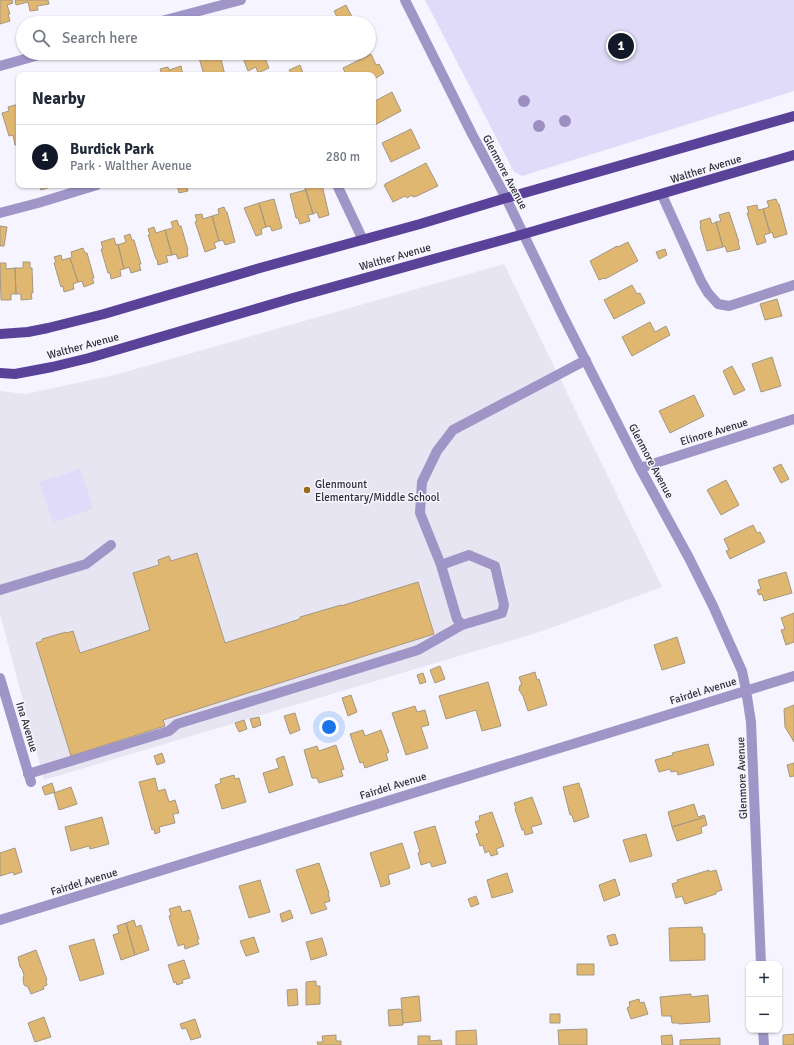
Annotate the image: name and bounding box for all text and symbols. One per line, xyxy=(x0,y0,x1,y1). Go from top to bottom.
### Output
search box xyxy=(16,16,376,60)
icon: search xyxy=(30,27,52,49)
text: Search here xyxy=(62,29,138,47)
pin: 1 xyxy=(608,31,634,61)
text: Nearby xyxy=(32,88,85,109)
street label: Glenmore Avenue xyxy=(480,133,530,211)
text: Burdick Park xyxy=(70,140,154,158)
text: 1 xyxy=(41,149,49,165)
text: 280 m xyxy=(326,149,360,165)
street label: Walther Avenue xyxy=(669,152,743,186)
text: Park · Walther Avenue xyxy=(70,158,192,174)
street label: Walther Avenue xyxy=(358,241,432,273)
street label: Walther Avenue xyxy=(46,330,120,362)
street label: Elinore Avenue xyxy=(678,416,750,448)
street label: Glenmore Avenue xyxy=(626,422,676,500)
place label: Glenmount Elementary/Middle School xyxy=(315,478,440,504)
marker: Glenmount Elementary/Middle School xyxy=(302,485,312,495)
street label: Fairdel Avenue xyxy=(668,675,738,707)
street label: Ina Avenue xyxy=(13,700,41,754)
your location xyxy=(319,717,339,737)
street label: Glenmore Avenue xyxy=(734,737,750,819)
street label: Fairdel Avenue xyxy=(358,770,428,802)
street label: Fairdel Avenue xyxy=(49,866,119,898)
map controls xyxy=(746,961,782,1033)
button: + xyxy=(746,961,782,997)
button: − xyxy=(746,997,782,1033)

